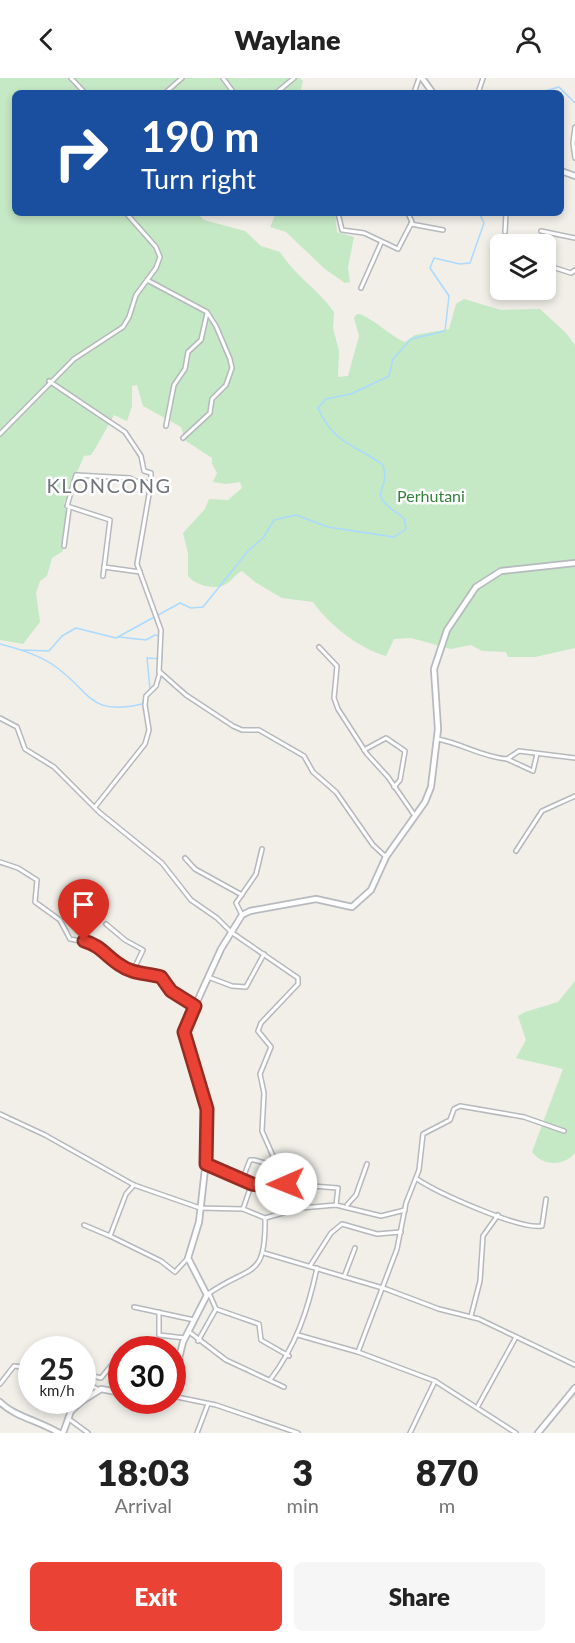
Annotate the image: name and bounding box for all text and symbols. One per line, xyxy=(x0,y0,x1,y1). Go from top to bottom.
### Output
icon: back xyxy=(30,23,63,56)
text: Waylane xyxy=(235,23,340,56)
icon: person xyxy=(512,23,545,56)
text: 190 m xyxy=(141,111,259,161)
icon: right xyxy=(42,114,120,192)
text: Turn right xyxy=(141,162,256,195)
map controls xyxy=(490,234,556,300)
button: layers xyxy=(490,234,556,300)
district label: KLONCONG xyxy=(46,473,172,497)
park label: Perhutani xyxy=(397,486,465,505)
pin xyxy=(58,879,109,941)
icon: arrive xyxy=(67,888,100,921)
position arrow xyxy=(254,1152,318,1216)
speed limit sign: 30 xyxy=(108,1336,186,1414)
text: 25 xyxy=(40,1350,74,1386)
text: km/h xyxy=(39,1381,75,1399)
text: 18:03 xyxy=(97,1450,190,1494)
text: 3 xyxy=(292,1450,313,1494)
text: 870 xyxy=(416,1450,478,1494)
text: Arrival xyxy=(114,1493,172,1517)
text: min xyxy=(287,1493,319,1517)
text: m xyxy=(439,1493,455,1517)
button: Exit xyxy=(30,1562,282,1631)
button: Share xyxy=(294,1562,545,1631)

